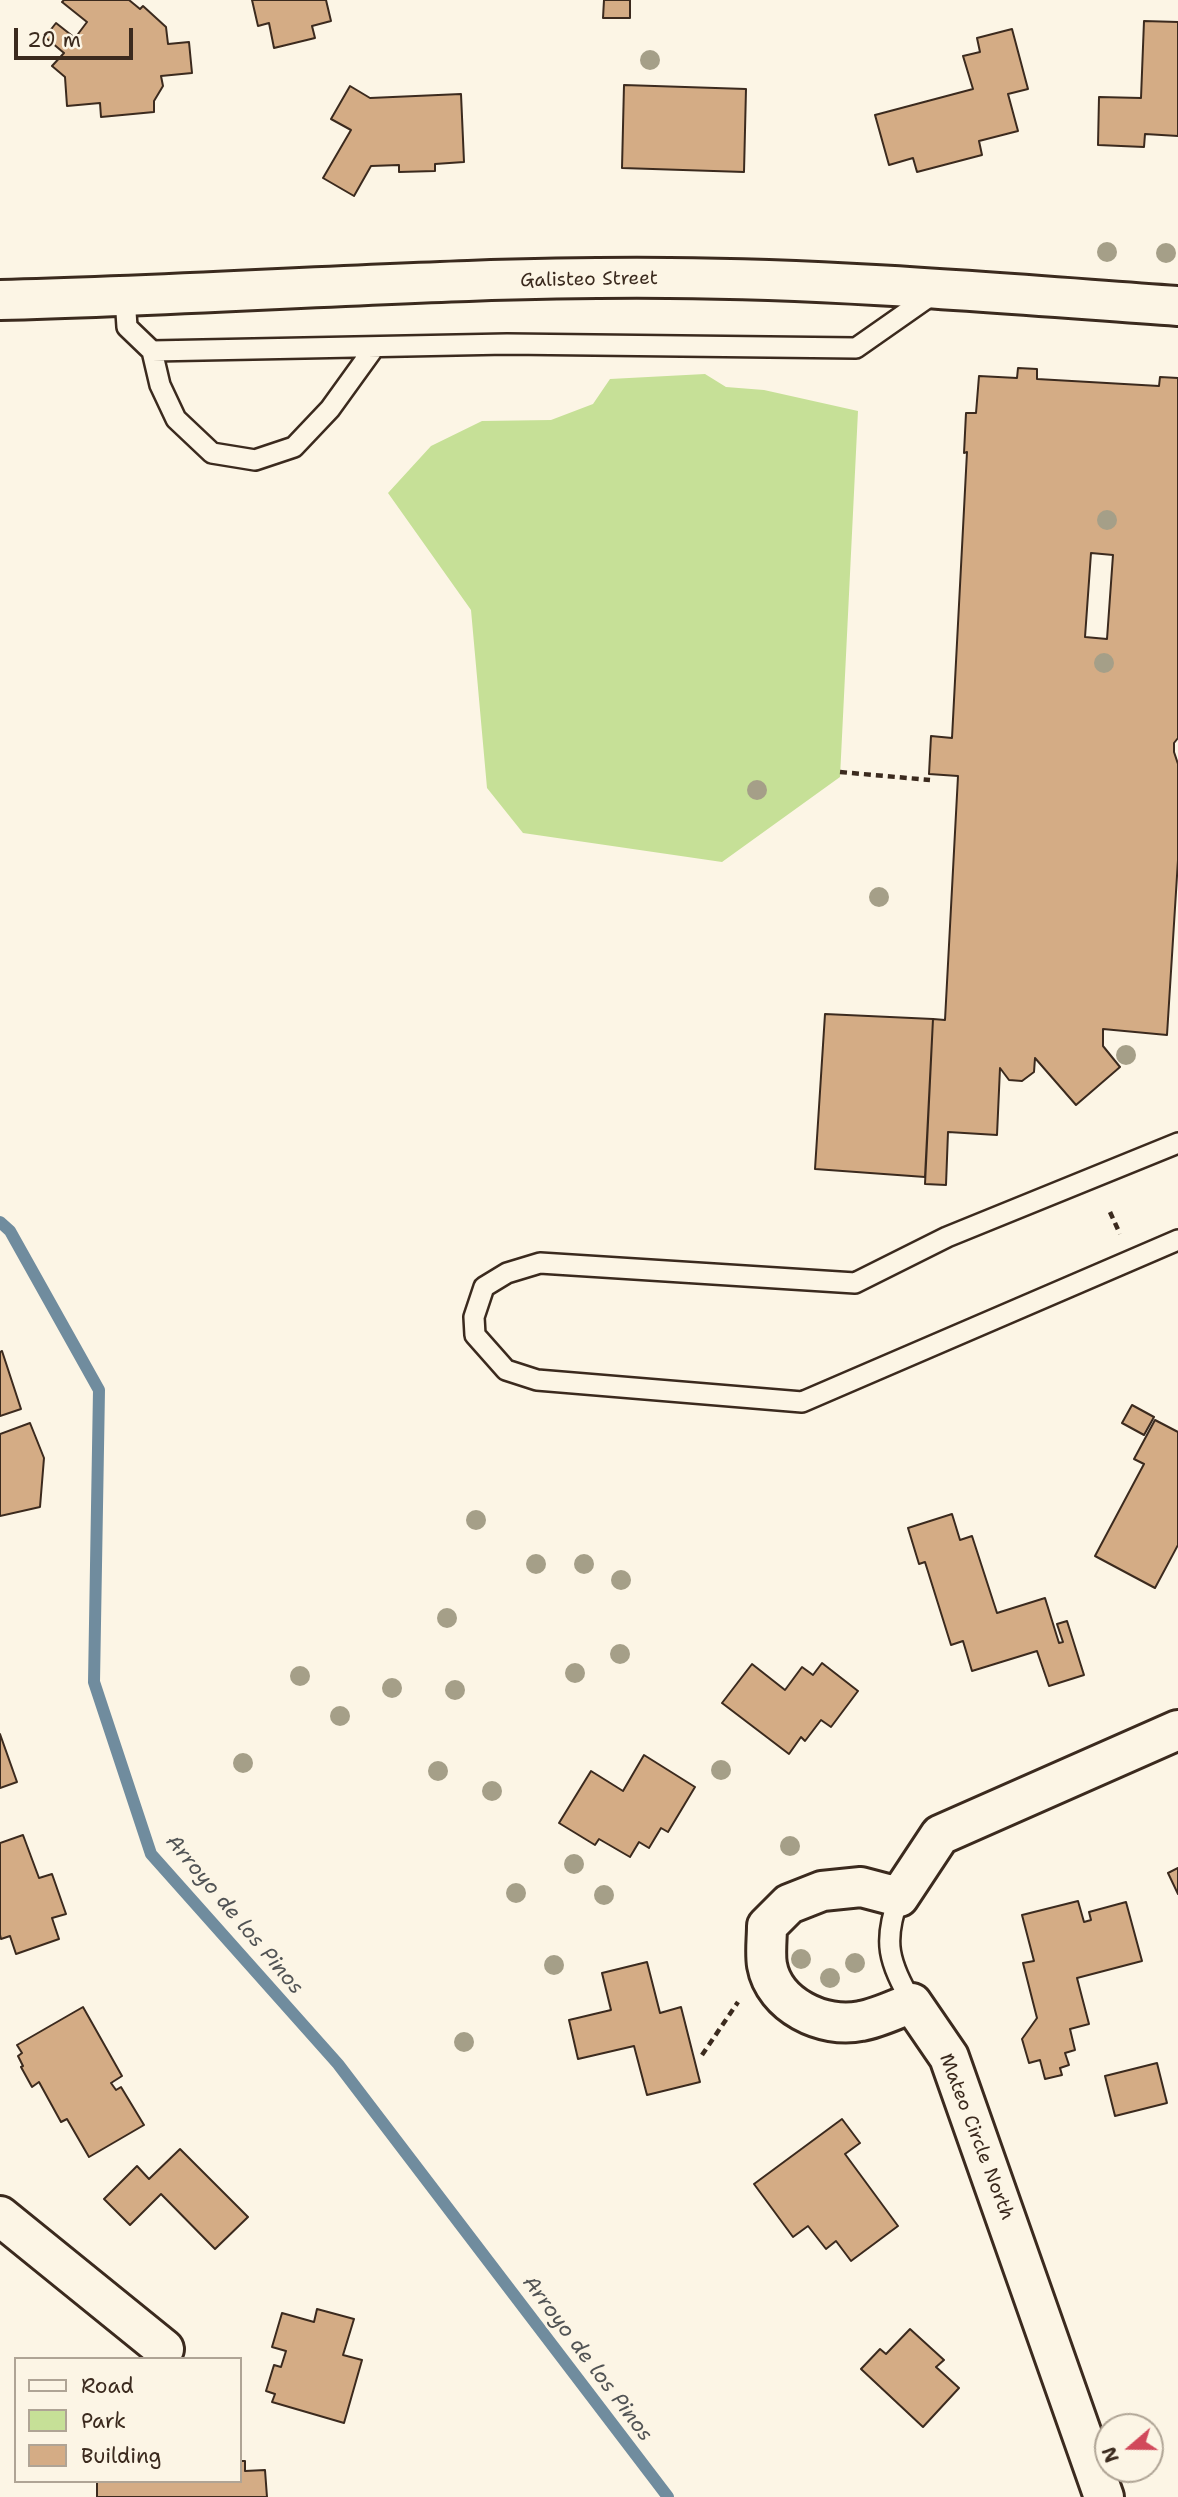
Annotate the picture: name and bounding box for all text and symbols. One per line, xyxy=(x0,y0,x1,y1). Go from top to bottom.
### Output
scale bar xyxy=(18,14,136,58)
text: 20 m xyxy=(27,26,81,54)
street label: Galisteo Street xyxy=(520,267,658,293)
water label: Arroyo de los Pinos xyxy=(160,1830,308,2000)
street label: Mateo Circle North xyxy=(934,2051,1018,2223)
water label: Arroyo de los Pinos xyxy=(517,2271,657,2447)
legend xyxy=(14,2357,242,2483)
text: Road xyxy=(81,2372,134,2400)
text: Park xyxy=(81,2407,126,2435)
north arrow xyxy=(1094,2413,1164,2483)
text: Building xyxy=(81,2442,161,2470)
text: N xyxy=(1096,2443,1125,2466)

